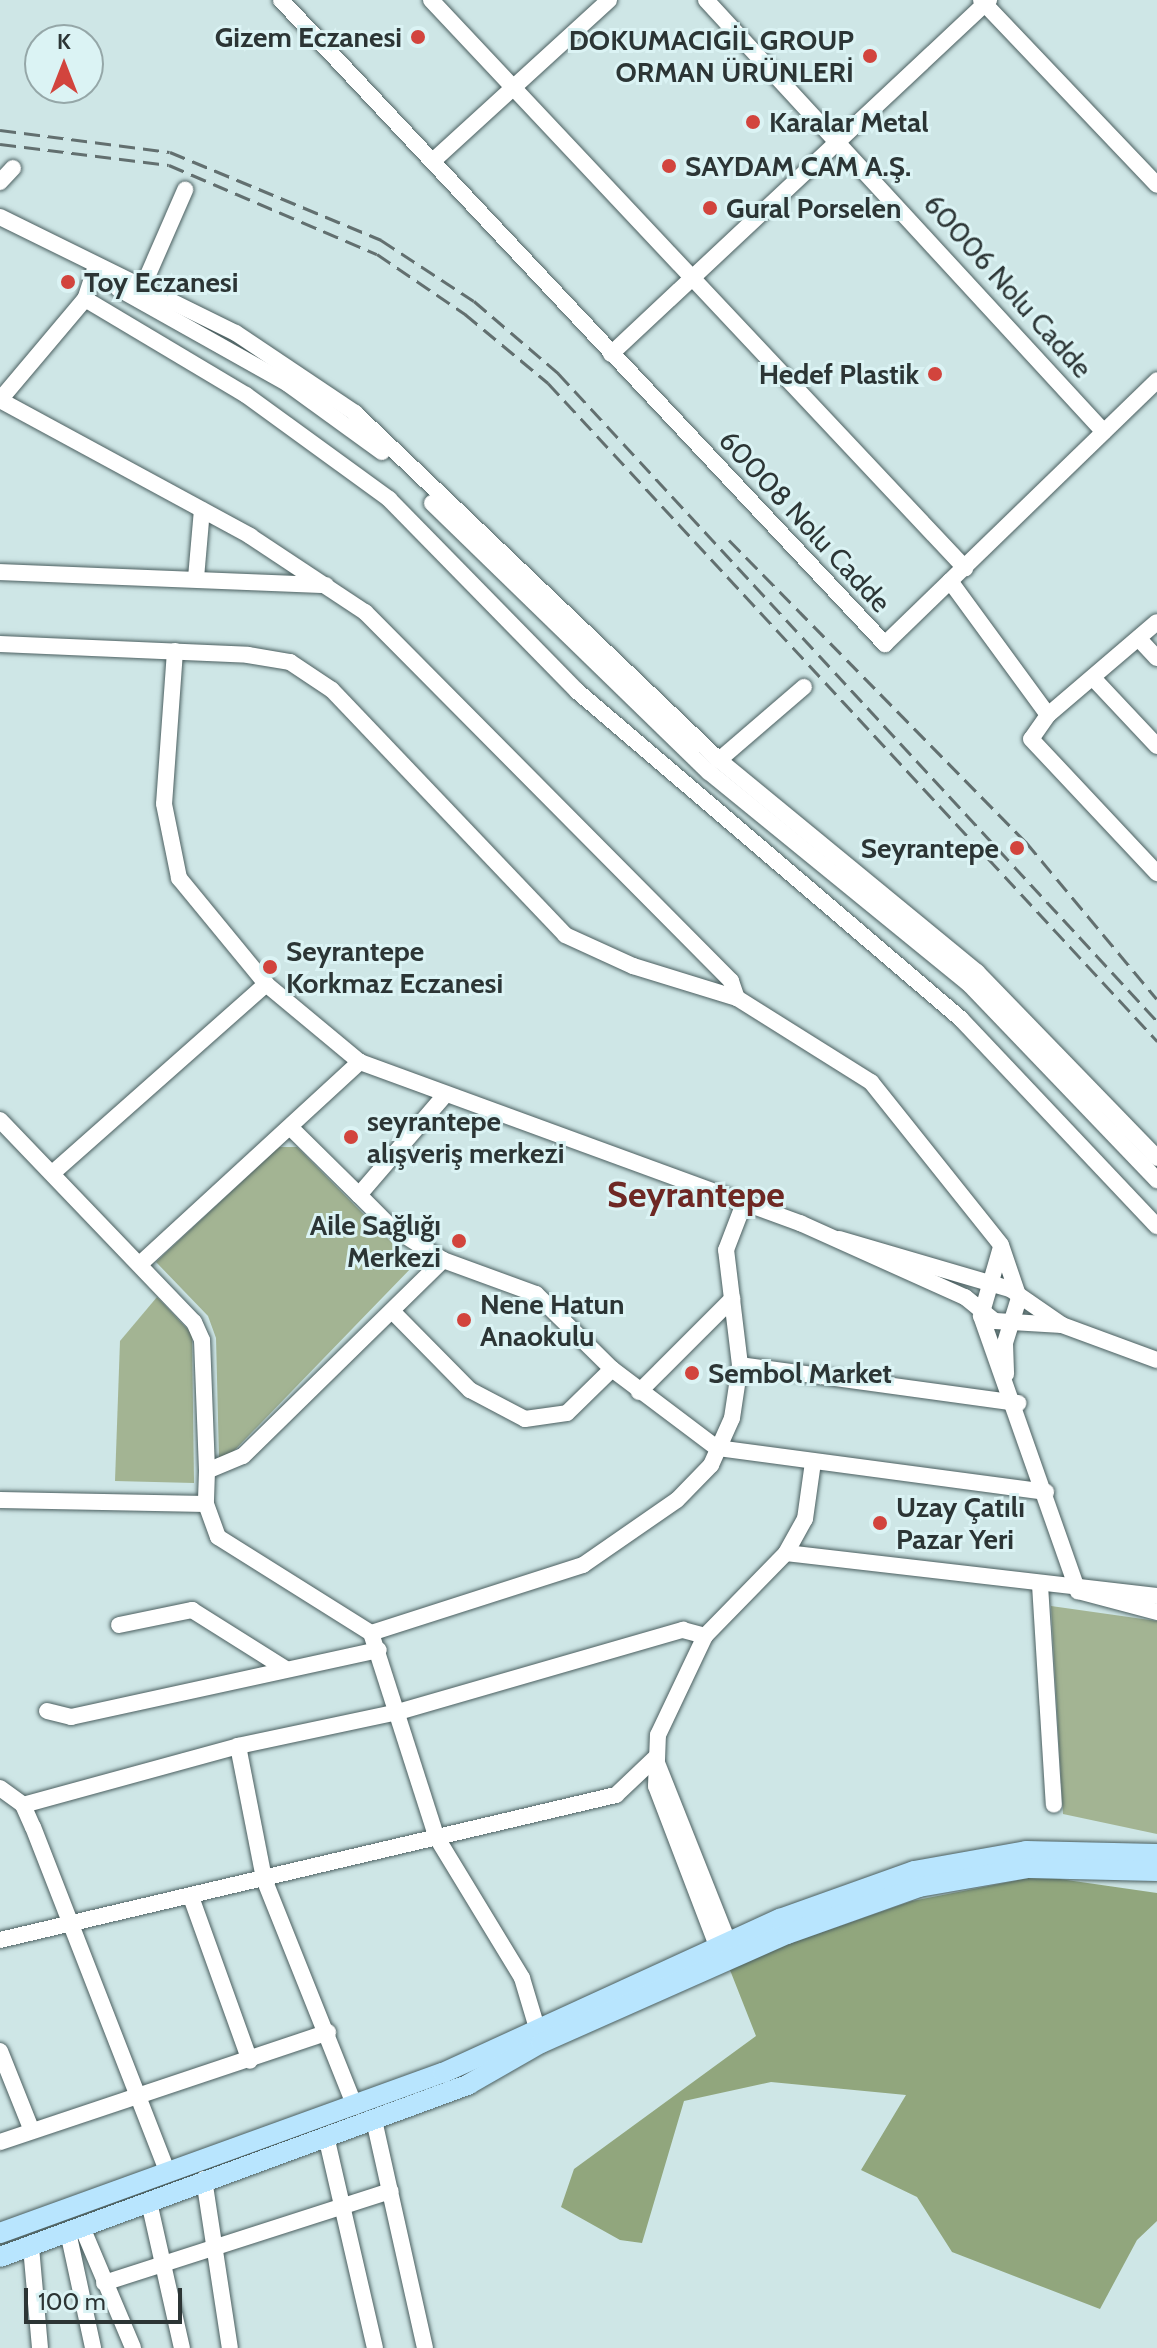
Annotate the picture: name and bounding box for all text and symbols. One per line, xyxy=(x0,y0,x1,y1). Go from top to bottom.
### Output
place label: Gizem Eczanesi xyxy=(215,20,402,54)
place label: DOKUMACIGİL GROUP ORMAN ÜRÜNLERİ xyxy=(569,23,854,89)
north arrow xyxy=(24,24,104,104)
text: K xyxy=(57,28,71,55)
marker: Gizem Eczanesi xyxy=(409,28,427,46)
marker: DOKUMACIGİL GROUP ORMAN ÜRÜNLERİ xyxy=(861,47,879,65)
place label: Karalar Metal xyxy=(769,105,929,139)
marker: Karalar Metal xyxy=(744,113,762,131)
place label: SAYDAM CAM A.Ş. xyxy=(685,149,911,183)
marker: SAYDAM CAM A.Ş. xyxy=(660,157,678,175)
street label: 60006 Nolu Cadde xyxy=(917,187,1099,385)
place label: Gural Porselen xyxy=(726,191,901,225)
marker: Gural Porselen xyxy=(701,199,719,217)
place label: Toy Eczanesi xyxy=(84,265,238,299)
marker: Toy Eczanesi xyxy=(59,273,77,291)
place label: Hedef Plastik xyxy=(759,357,919,391)
marker: Hedef Plastik xyxy=(926,365,944,383)
street label: 60008 Nolu Cadde xyxy=(712,423,898,619)
place label: Seyrantepe xyxy=(861,831,999,865)
marker: Seyrantepe xyxy=(1006,837,1028,859)
place label: Seyrantepe Korkmaz Eczanesi xyxy=(286,934,503,1000)
marker: Seyrantepe Korkmaz Eczanesi xyxy=(261,958,279,976)
place label: seyrantepe alışveriş merkezi xyxy=(367,1104,564,1170)
marker: seyrantepe alışveriş merkezi xyxy=(342,1128,360,1146)
district label: Seyrantepe xyxy=(607,1173,785,1217)
place label: Aile Sağlığı Merkezi xyxy=(310,1208,441,1274)
marker: Aile Sağlığı Merkezi xyxy=(448,1230,470,1252)
place label: Nene Hatun Anaokulu xyxy=(480,1287,624,1353)
marker: Nene Hatun Anaokulu xyxy=(455,1311,473,1329)
place label: Sembol Market xyxy=(708,1356,892,1390)
marker: Sembol Market xyxy=(683,1364,701,1382)
place label: Uzay Çatılı Pazar Yeri xyxy=(896,1490,1025,1556)
marker: Uzay Çatılı Pazar Yeri xyxy=(871,1514,889,1532)
scale bar xyxy=(28,2272,186,2322)
text: 100 m xyxy=(38,2287,106,2316)

